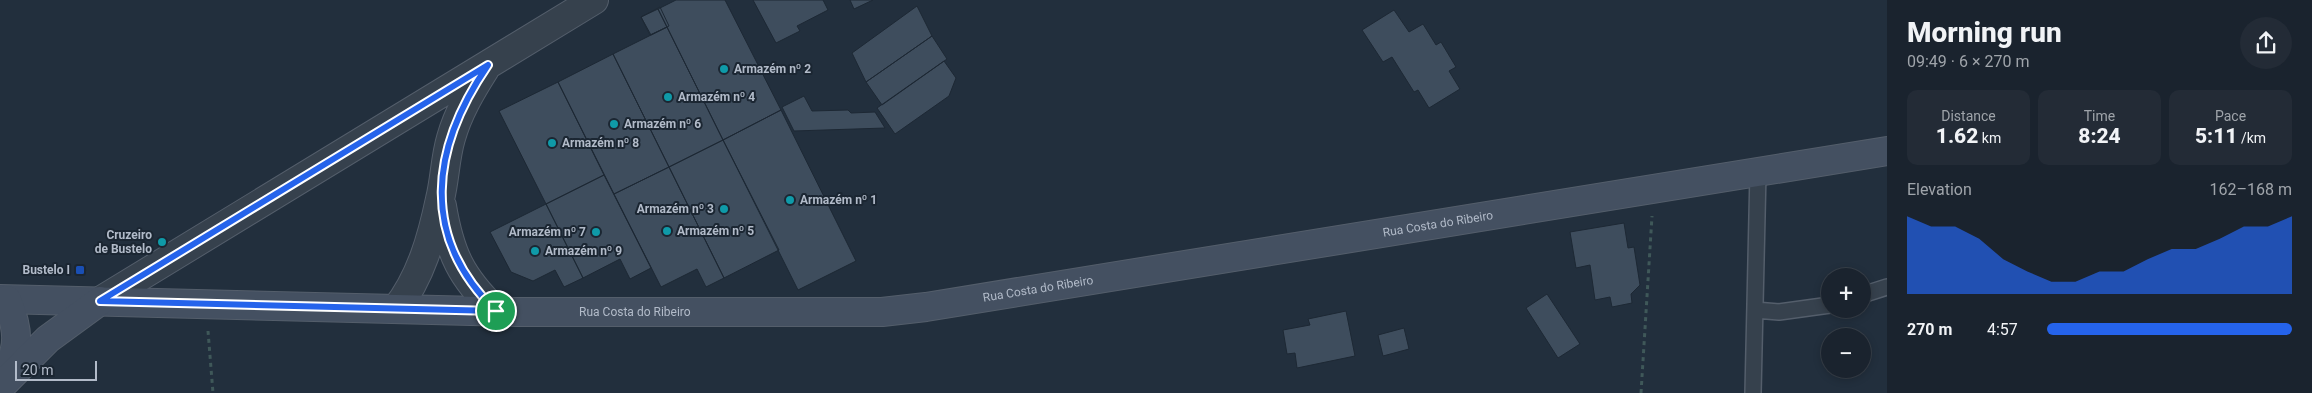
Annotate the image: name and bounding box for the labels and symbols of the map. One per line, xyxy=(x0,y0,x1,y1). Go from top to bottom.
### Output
place label: Armazém nº 2 xyxy=(734,62,811,76)
marker: Armazém nº 2 xyxy=(718,63,730,75)
place label: Armazém nº 4 xyxy=(678,90,755,104)
marker: Armazém nº 4 xyxy=(662,91,674,103)
place label: Armazém nº 6 xyxy=(624,117,701,131)
marker: Armazém nº 6 xyxy=(608,118,620,130)
place label: Armazém nº 8 xyxy=(562,136,639,150)
marker: Armazém nº 8 xyxy=(546,137,558,149)
place label: Armazém nº 1 xyxy=(800,193,877,207)
marker: Armazém nº 1 xyxy=(784,194,796,206)
place label: Armazém nº 3 xyxy=(637,202,714,216)
marker: Armazém nº 3 xyxy=(718,203,730,215)
street label: Rua Costa do Ribeiro xyxy=(1382,208,1494,240)
place label: Armazém nº 5 xyxy=(677,224,754,238)
place label: Armazém nº 7 xyxy=(509,225,586,239)
marker: Armazém nº 5 xyxy=(661,225,673,237)
marker: Armazém nº 7 xyxy=(590,226,602,238)
place label: Cruzeiro de Bustelo xyxy=(95,228,152,256)
marker: Cruzeiro de Bustelo xyxy=(156,236,168,248)
place label: Armazém nº 9 xyxy=(545,244,622,258)
marker: Armazém nº 9 xyxy=(529,245,541,257)
place label: Bustelo I xyxy=(22,263,70,277)
marker: Bustelo I xyxy=(74,264,86,276)
street label: Rua Costa do Ribeiro xyxy=(982,273,1094,305)
pin xyxy=(475,290,517,332)
street label: Rua Costa do Ribeiro xyxy=(579,305,691,319)
scale bar xyxy=(15,358,98,381)

